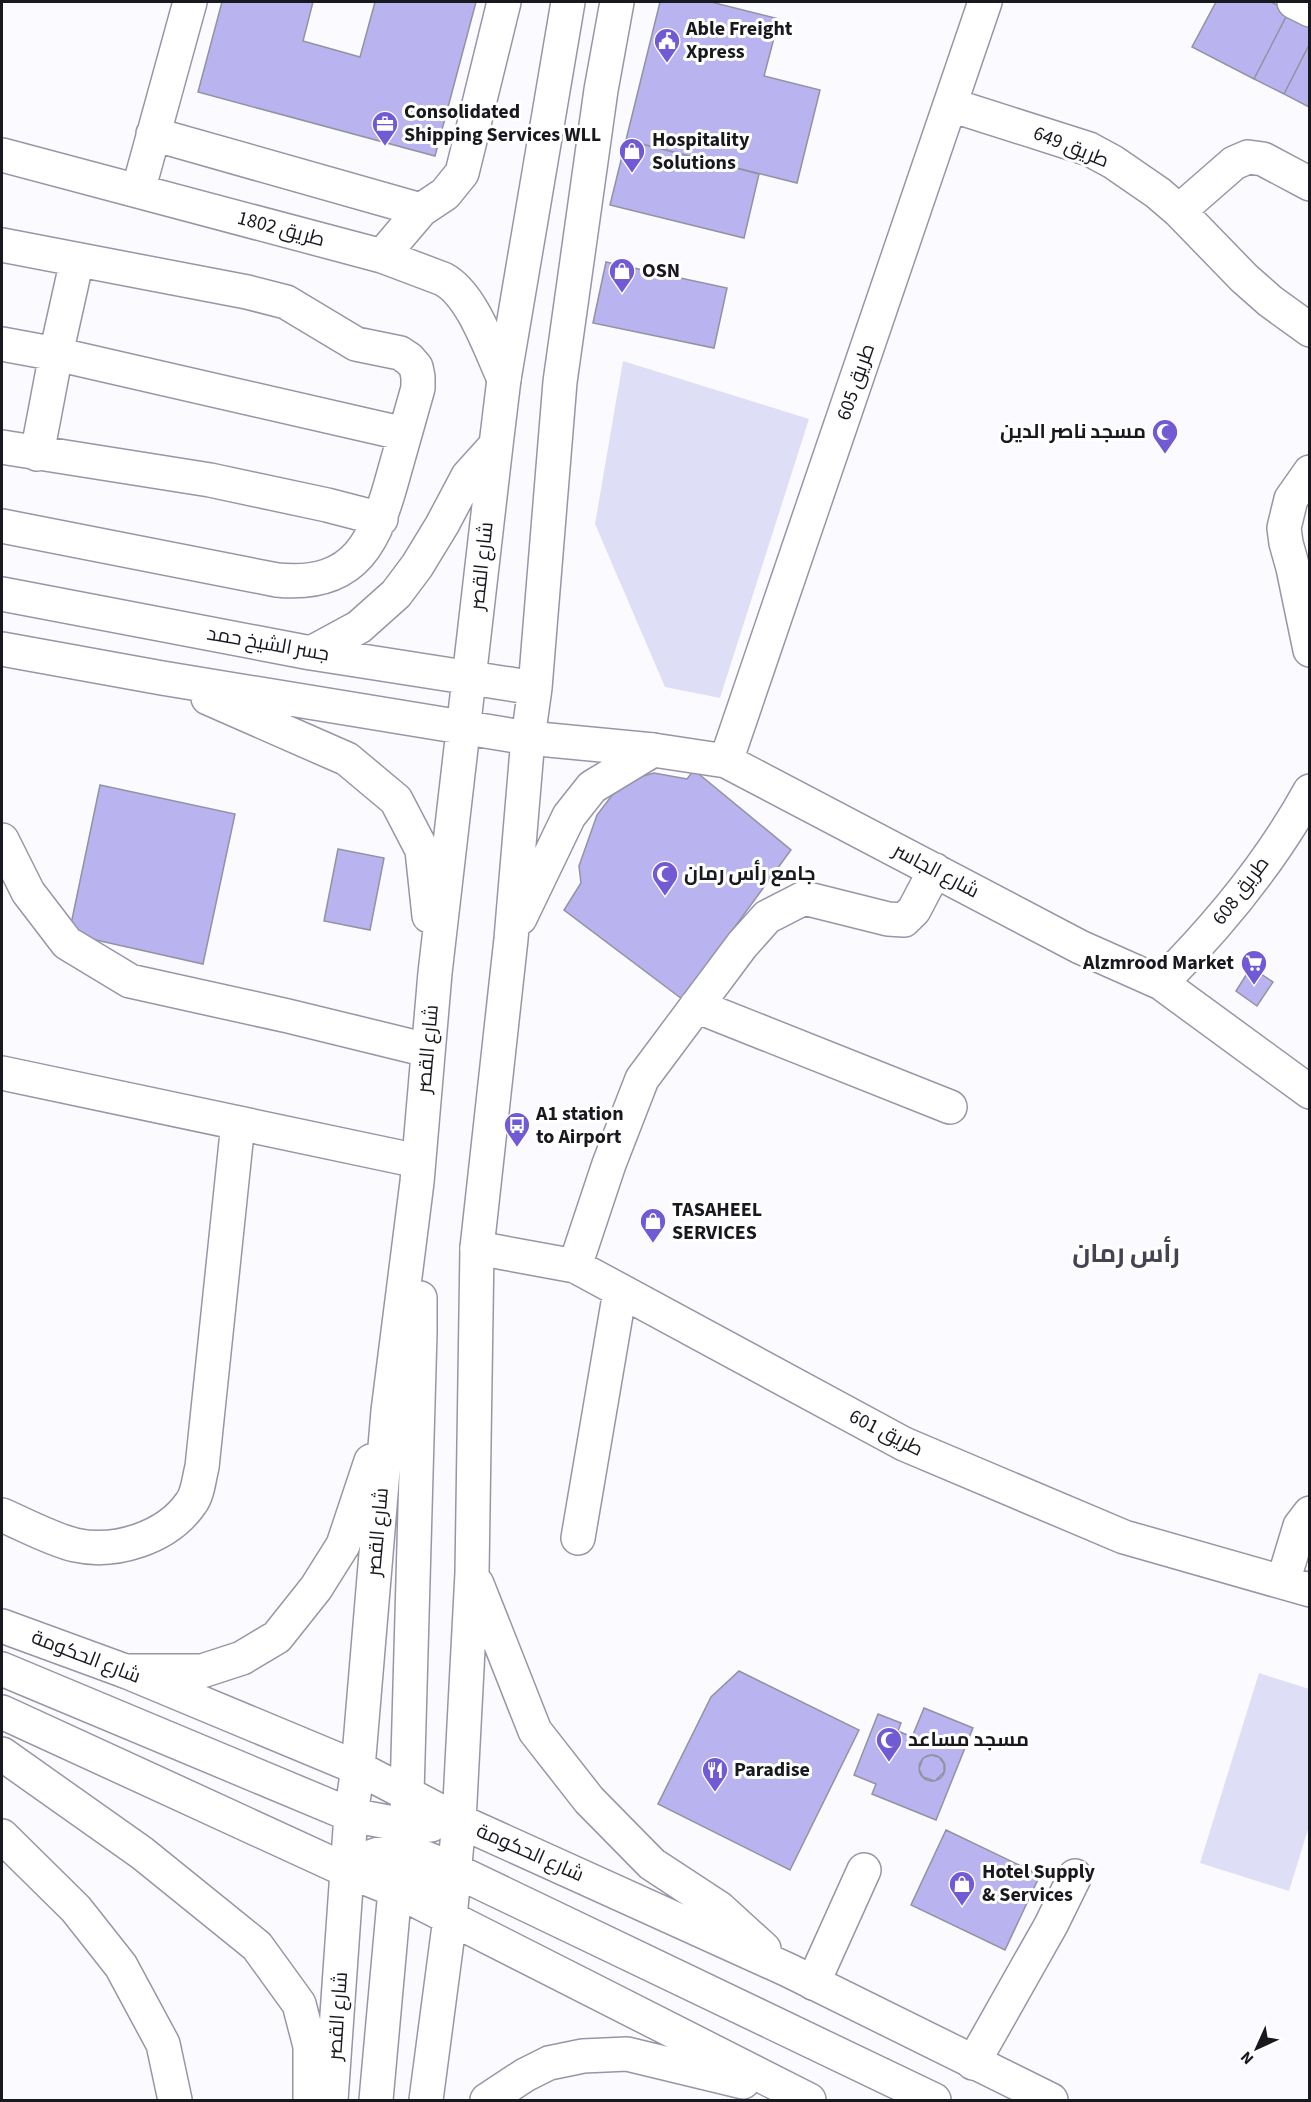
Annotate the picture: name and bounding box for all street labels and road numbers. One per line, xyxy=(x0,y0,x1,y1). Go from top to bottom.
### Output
street label: طريق 649 xyxy=(1029,119,1113,175)
street label: طريق 1802 xyxy=(234,204,328,254)
street label: طريق 605 xyxy=(830,340,882,424)
street label: شارع القصر xyxy=(463,520,501,613)
street label: جسر الشيخ حمد xyxy=(205,619,331,669)
street label: شارع الجاسر xyxy=(887,836,984,905)
street label: طريق 608 xyxy=(1206,851,1276,931)
street label: شارع القصر xyxy=(410,1004,446,1095)
street label: طريق 601 xyxy=(844,1402,928,1464)
street label: شارع القصر xyxy=(360,1487,396,1578)
street label: شارع الحكومة xyxy=(27,1623,145,1691)
street label: شارع الحكومة xyxy=(472,1817,588,1889)
street label: شارع القصر xyxy=(321,1971,355,2062)

